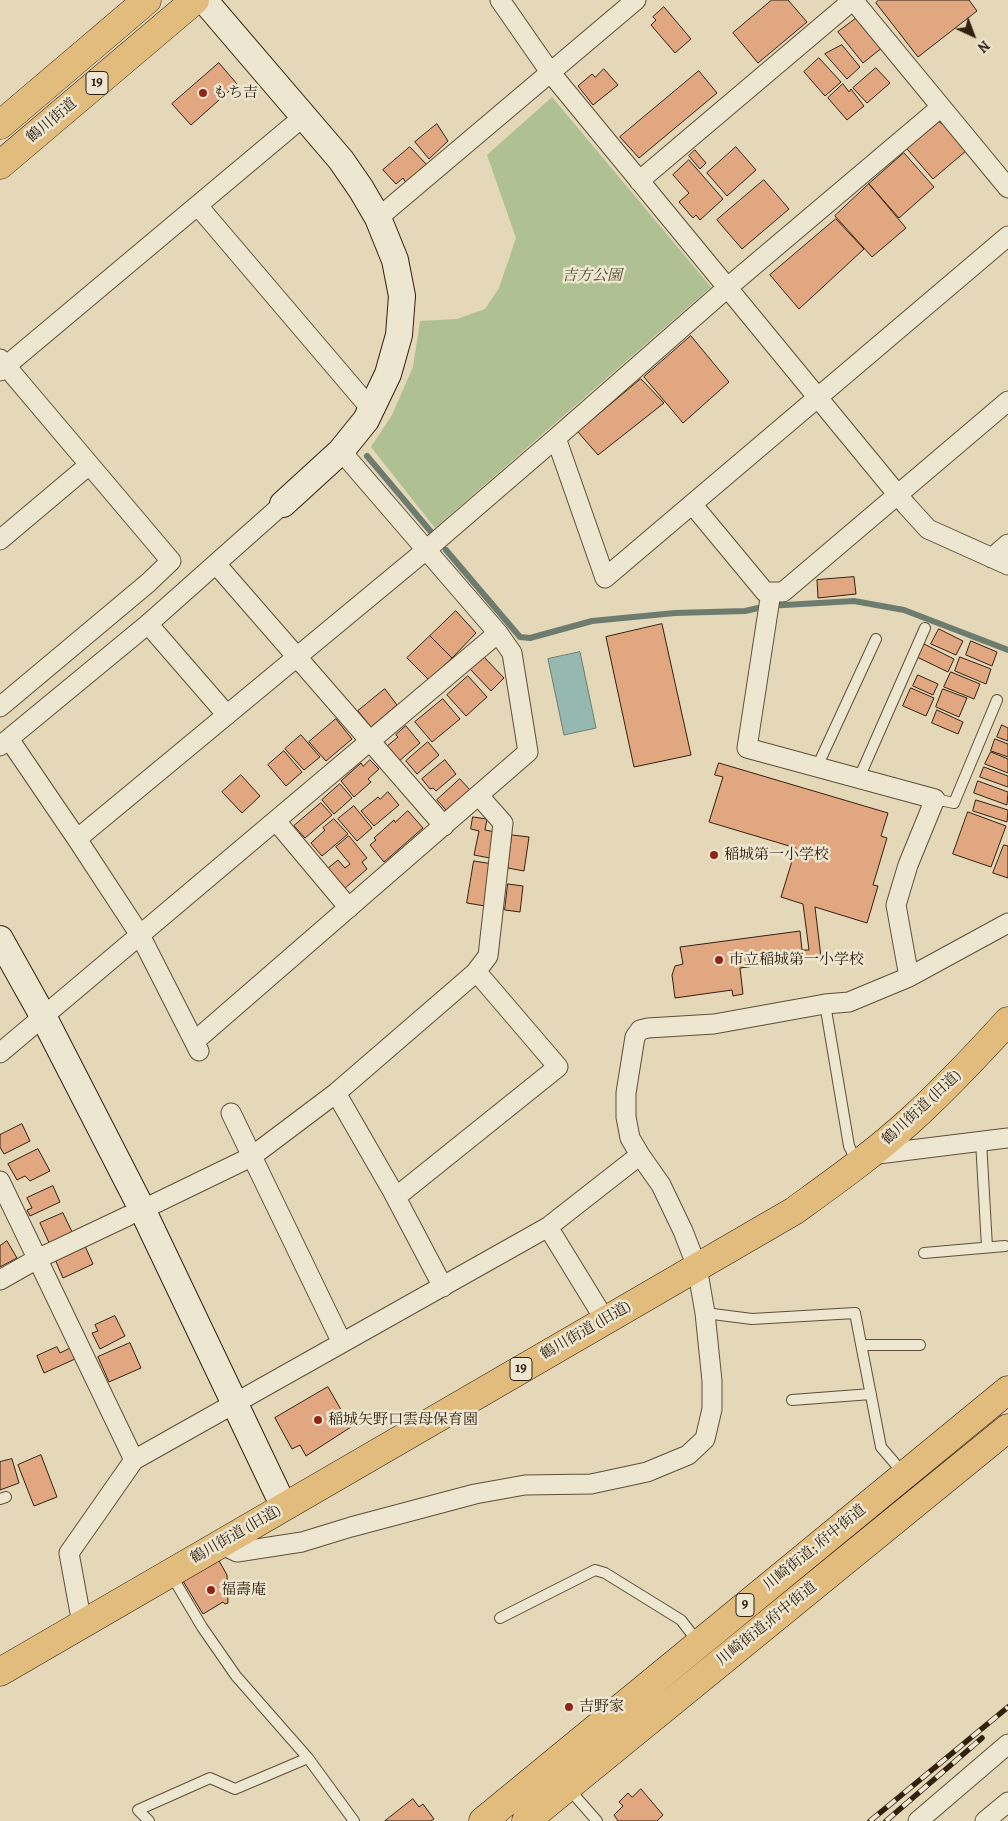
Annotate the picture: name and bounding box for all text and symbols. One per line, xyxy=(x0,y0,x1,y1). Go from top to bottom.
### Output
north arrow xyxy=(948,10,998,60)
text: N xyxy=(973,36,994,57)
road number: 19 xyxy=(86,72,108,95)
place label: もち吉 xyxy=(213,84,258,102)
marker: もち吉 xyxy=(197,87,209,99)
street label: 鶴川街道 xyxy=(23,95,81,147)
park label: 吉方公園 xyxy=(562,267,622,285)
place label: 稲城第一小学校 xyxy=(724,846,829,864)
marker: 稲城第一小学校 xyxy=(708,849,720,861)
place label: 市立稲城第一小学校 xyxy=(729,951,864,969)
marker: 市立稲城第一小学校 xyxy=(713,954,725,966)
street label: 鶴川街道 (旧道) xyxy=(879,1067,965,1149)
street label: 鶴川街道 (旧道) xyxy=(538,1298,634,1364)
road number: 19 xyxy=(510,1358,532,1380)
place label: 稲城矢野口雲母保育園 xyxy=(328,1411,478,1429)
marker: 稲城矢野口雲母保育園 xyxy=(312,1414,324,1426)
street label: 川崎街道; 府中街道 xyxy=(760,1501,870,1595)
street label: 鶴川街道 (旧道) xyxy=(188,1502,284,1568)
street label: 川崎街道;府中街道 xyxy=(713,1578,821,1670)
place label: 福壽庵 xyxy=(221,1581,266,1599)
marker: 福壽庵 xyxy=(205,1584,217,1596)
road number: 9 xyxy=(736,1594,754,1616)
place label: 吉野家 xyxy=(579,1698,624,1716)
marker: 吉野家 xyxy=(563,1701,575,1713)

